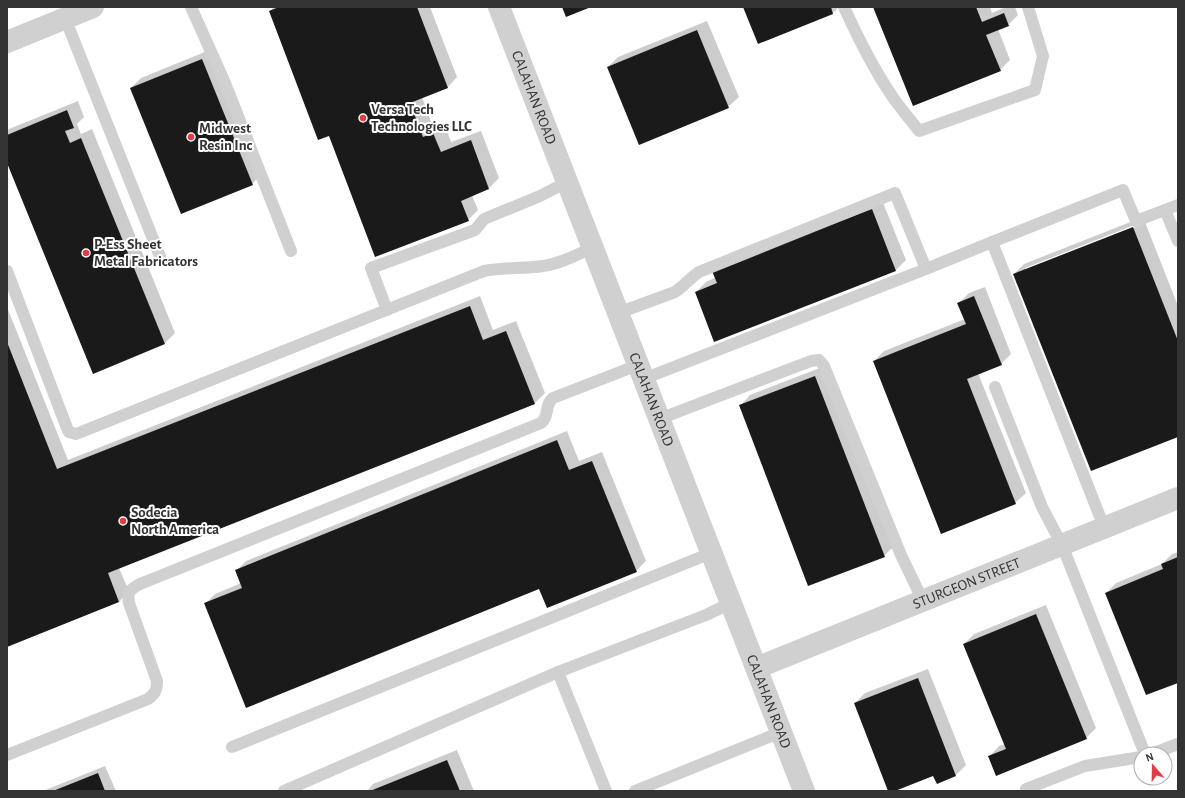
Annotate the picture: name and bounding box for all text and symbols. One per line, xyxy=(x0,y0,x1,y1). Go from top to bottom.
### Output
street label: CALAHAN ROAD xyxy=(509,49,559,147)
place label: Versa Tech Technologies LLC xyxy=(371,102,472,134)
marker: Versa Tech Technologies LLC xyxy=(358,113,368,123)
place label: Midwest Resin Inc xyxy=(199,121,253,153)
marker: Midwest Resin Inc xyxy=(186,132,196,142)
place label: P-Ess Sheet Metal Fabricators xyxy=(94,237,198,269)
marker: P-Ess Sheet Metal Fabricators xyxy=(81,248,91,258)
street label: CALAHAN ROAD xyxy=(626,351,676,449)
place label: Sodecia North America xyxy=(131,505,219,537)
marker: Sodecia North America xyxy=(118,516,128,526)
street label: STURGEON STREET xyxy=(911,555,1023,612)
street label: CALAHAN ROAD xyxy=(744,653,794,751)
north arrow xyxy=(1133,746,1173,786)
text: N xyxy=(1144,751,1155,764)

